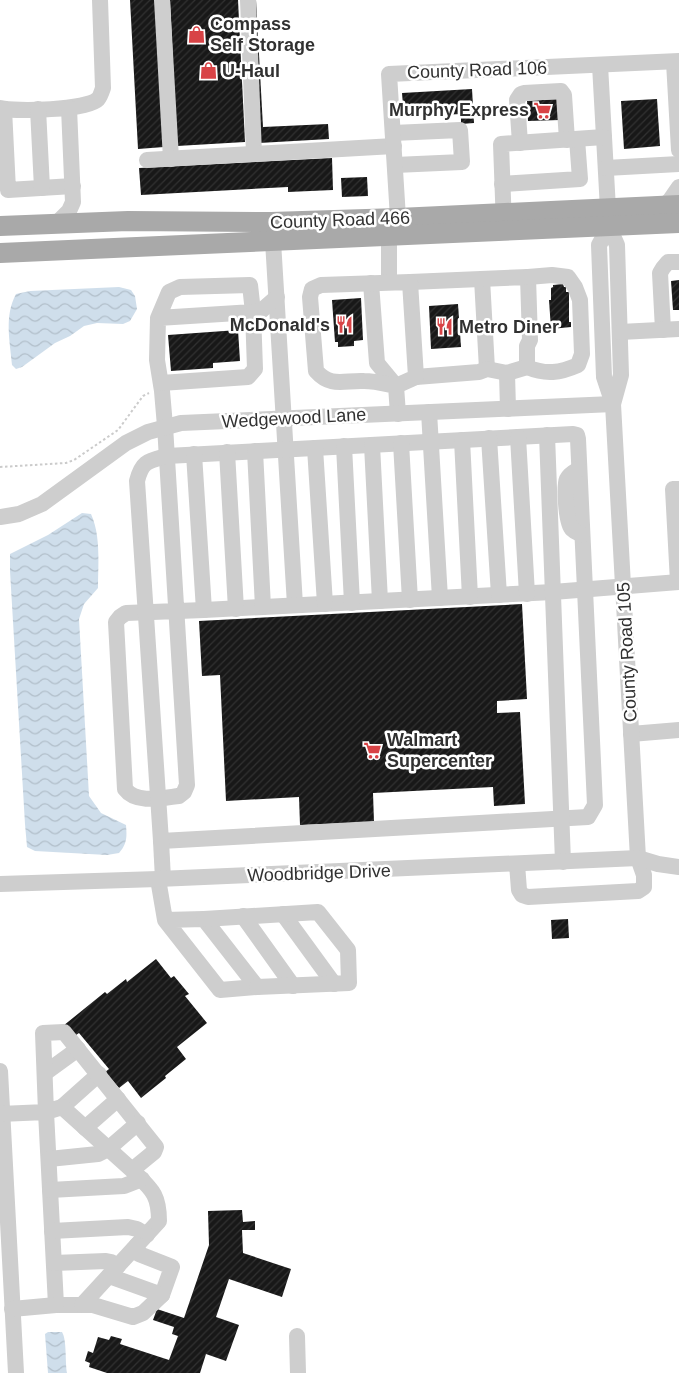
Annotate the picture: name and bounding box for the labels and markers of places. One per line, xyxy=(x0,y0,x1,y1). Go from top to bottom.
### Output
place label: Compass Self Storage xyxy=(210,14,315,55)
shop icon: Compass Self Storage xyxy=(186,24,206,44)
shop icon: U-Haul xyxy=(198,61,218,81)
place label: U-Haul xyxy=(222,61,280,81)
place label: Murphy Express xyxy=(389,100,529,120)
supermarket icon: Murphy Express xyxy=(533,100,553,120)
place label: McDonald's xyxy=(230,315,330,335)
restaurant icon: McDonald's xyxy=(334,315,354,335)
restaurant icon: Metro Diner xyxy=(435,317,455,337)
place label: Metro Diner xyxy=(459,317,559,337)
place label: Walmart Supercenter xyxy=(387,730,492,771)
supermarket icon: Walmart Supercenter xyxy=(363,740,383,760)

